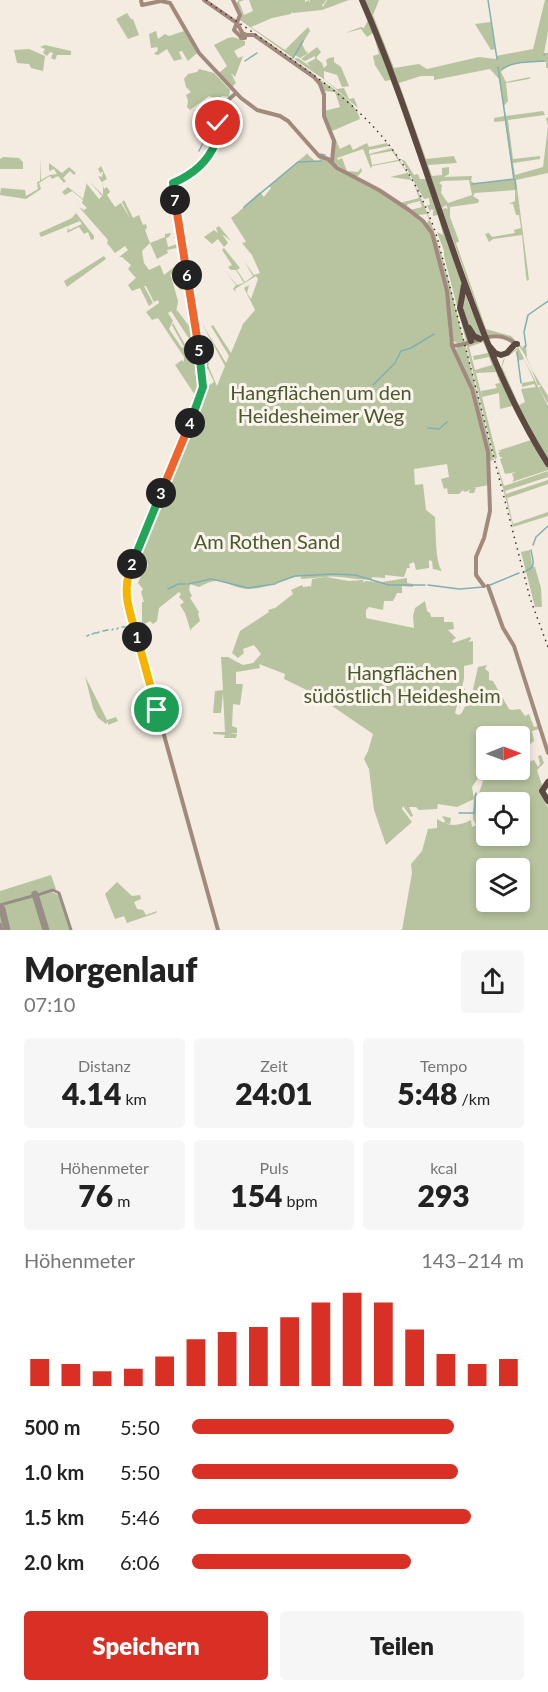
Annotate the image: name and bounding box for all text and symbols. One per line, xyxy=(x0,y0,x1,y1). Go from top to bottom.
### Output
pin xyxy=(192,97,243,148)
icon: check xyxy=(201,106,234,139)
pin: 7 xyxy=(160,185,190,215)
text: 7 xyxy=(170,190,180,209)
pin: 6 xyxy=(172,260,202,290)
text: 6 xyxy=(182,265,192,284)
pin: 5 xyxy=(184,335,214,365)
text: 5 xyxy=(194,340,204,359)
park label: Hangflächen um den Heidesheimer Weg xyxy=(230,380,412,427)
pin: 4 xyxy=(175,408,205,438)
text: 4 xyxy=(185,413,195,432)
pin: 3 xyxy=(146,478,176,508)
text: 3 xyxy=(156,483,166,502)
park label: Am Rothen Sand xyxy=(194,529,340,553)
pin: 2 xyxy=(117,549,147,579)
text: 2 xyxy=(127,554,137,573)
pin: 1 xyxy=(122,622,152,652)
text: 1 xyxy=(132,627,142,646)
park label: Hangflächen südöstlich Heidesheim xyxy=(303,660,501,707)
pin xyxy=(131,684,182,735)
icon: arrive xyxy=(140,693,173,726)
north arrow xyxy=(476,726,530,780)
map controls xyxy=(476,726,530,912)
button: locate xyxy=(476,792,530,846)
button: layers xyxy=(476,858,530,912)
text: Morgenlauf xyxy=(24,949,197,989)
button: share xyxy=(461,950,524,1013)
text: 07:10 xyxy=(24,992,75,1016)
text: Distanz xyxy=(78,1056,131,1075)
text: Zeit xyxy=(260,1056,288,1075)
text: Tempo xyxy=(420,1056,467,1075)
text: 4.14 xyxy=(62,1075,121,1111)
text: 24:01 xyxy=(235,1075,313,1111)
text: 5:48 xyxy=(397,1075,457,1111)
text: km xyxy=(121,1089,147,1108)
text: /km xyxy=(457,1089,490,1108)
text: Höhenmeter xyxy=(60,1158,149,1177)
text: Puls xyxy=(259,1158,289,1177)
text: kcal xyxy=(430,1158,457,1177)
text: 76 xyxy=(78,1177,113,1213)
text: 154 xyxy=(230,1177,283,1213)
text: 293 xyxy=(418,1177,470,1213)
text: m xyxy=(113,1191,130,1210)
text: bpm xyxy=(283,1191,318,1210)
text: Höhenmeter xyxy=(24,1248,135,1272)
text: 143–214 m xyxy=(421,1248,524,1272)
text: 500 m xyxy=(24,1415,80,1439)
text: 5:50 xyxy=(120,1415,160,1439)
text: 1.0 km xyxy=(24,1460,84,1484)
text: 5:50 xyxy=(120,1460,160,1484)
text: 1.5 km xyxy=(24,1505,84,1529)
text: 5:46 xyxy=(120,1505,160,1529)
text: 2.0 km xyxy=(24,1550,84,1574)
text: 6:06 xyxy=(120,1550,160,1574)
button: Speichern xyxy=(24,1611,268,1680)
button: Teilen xyxy=(280,1611,524,1680)

